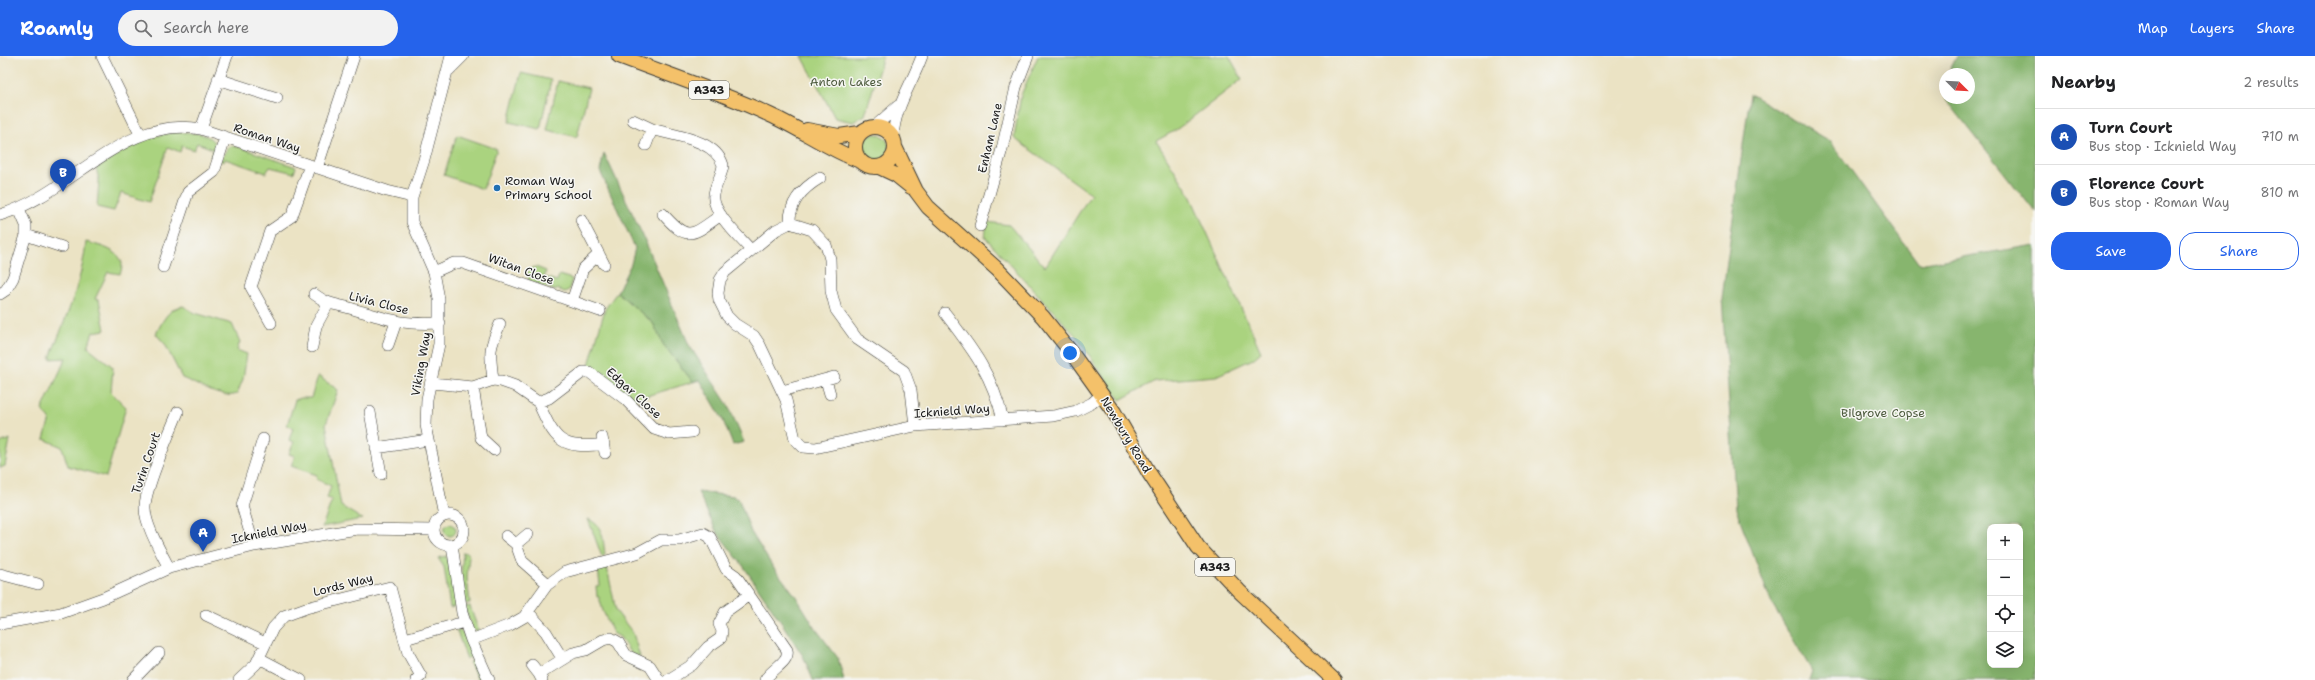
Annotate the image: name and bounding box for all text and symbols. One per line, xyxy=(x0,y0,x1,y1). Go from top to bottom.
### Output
search box xyxy=(118,10,398,46)
text: Roamly xyxy=(20,16,94,41)
icon: search xyxy=(132,17,154,39)
text: Search here xyxy=(164,18,249,38)
text: Map xyxy=(2138,19,2168,37)
text: Layers xyxy=(2190,19,2234,37)
text: Share xyxy=(2256,19,2295,37)
north arrow xyxy=(1939,68,1975,104)
text: Nearby xyxy=(2051,71,2116,93)
park label: Anton Lakes xyxy=(810,74,882,90)
text: 2 results xyxy=(2243,74,2299,91)
road number: A343 xyxy=(689,81,729,99)
street label: Enham Lane xyxy=(974,101,1006,175)
text: Turn Court xyxy=(2089,118,2173,138)
street label: Roman Way xyxy=(231,120,303,156)
text: A xyxy=(2059,128,2069,145)
text: 710 m xyxy=(2261,128,2299,145)
text: Bus stop · Icknield Way xyxy=(2089,138,2236,155)
pin: B xyxy=(50,159,76,192)
place label: Roman Way Primary School xyxy=(505,173,592,203)
text: Florence Court xyxy=(2089,174,2204,194)
marker: Roman Way Primary School xyxy=(492,183,502,193)
text: B xyxy=(2060,184,2068,201)
text: 810 m xyxy=(2261,184,2299,201)
text: Bus stop · Roman Way xyxy=(2089,194,2229,211)
button: Save xyxy=(2051,232,2171,270)
button: Share xyxy=(2179,232,2299,270)
street label: Witan Close xyxy=(486,250,556,288)
street label: Livia Close xyxy=(347,288,411,318)
street label: Viking Way xyxy=(407,330,435,397)
your location xyxy=(1060,343,1080,363)
street label: Edgar Close xyxy=(603,364,665,422)
street label: Newbury Road xyxy=(1097,394,1155,477)
street label: Icknield Way xyxy=(913,400,991,422)
park label: Bilgrove Copse xyxy=(1841,405,1925,421)
street label: Turin Court xyxy=(128,430,164,496)
street label: Icknield Way xyxy=(230,517,308,547)
pin: A xyxy=(190,519,216,552)
map controls xyxy=(1987,524,2023,668)
button: + xyxy=(1987,524,2023,560)
road number: A343 xyxy=(1195,558,1235,576)
button: − xyxy=(1987,560,2023,596)
street label: Lords Way xyxy=(311,570,375,600)
button: locate xyxy=(1987,596,2023,632)
button: layers xyxy=(1987,632,2023,668)

